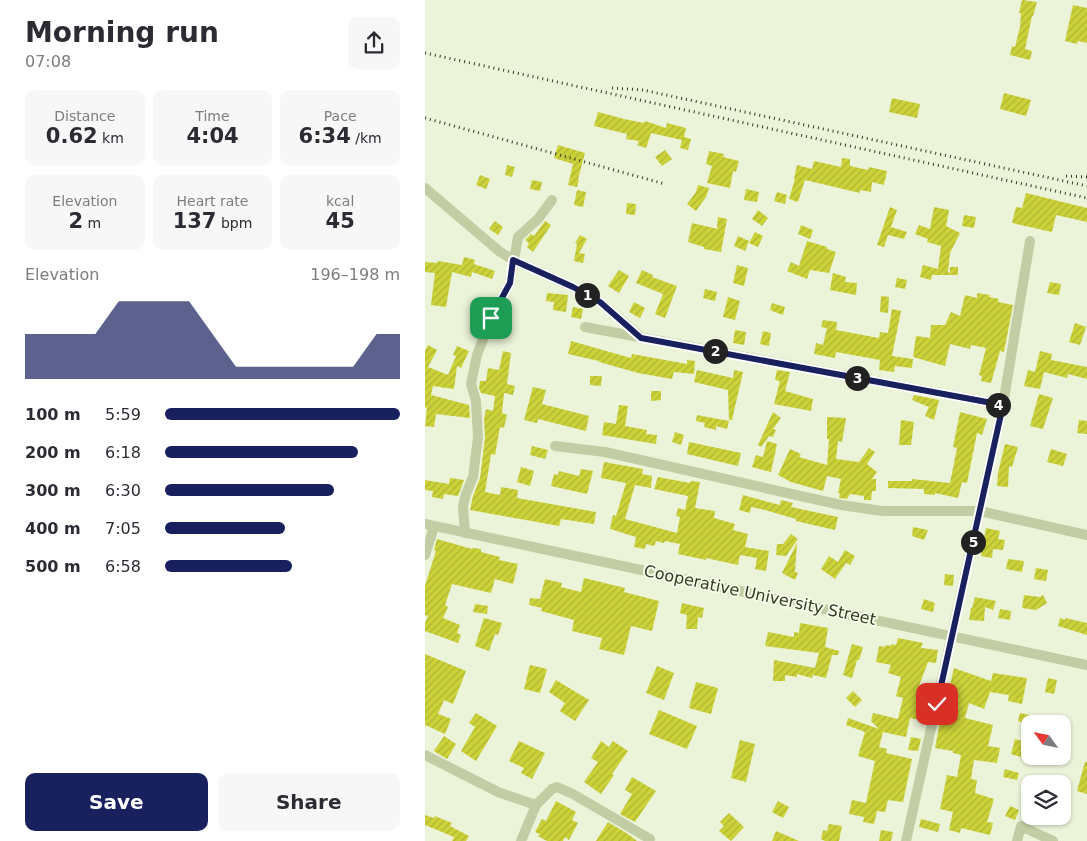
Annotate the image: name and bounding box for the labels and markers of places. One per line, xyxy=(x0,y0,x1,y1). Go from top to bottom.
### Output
pin: 1 xyxy=(575,282,599,308)
pin xyxy=(470,297,512,339)
pin: 2 xyxy=(703,338,727,364)
pin: 3 xyxy=(845,366,869,390)
pin: 4 xyxy=(985,392,1011,418)
pin: 5 xyxy=(961,530,985,554)
pin xyxy=(916,683,958,725)

